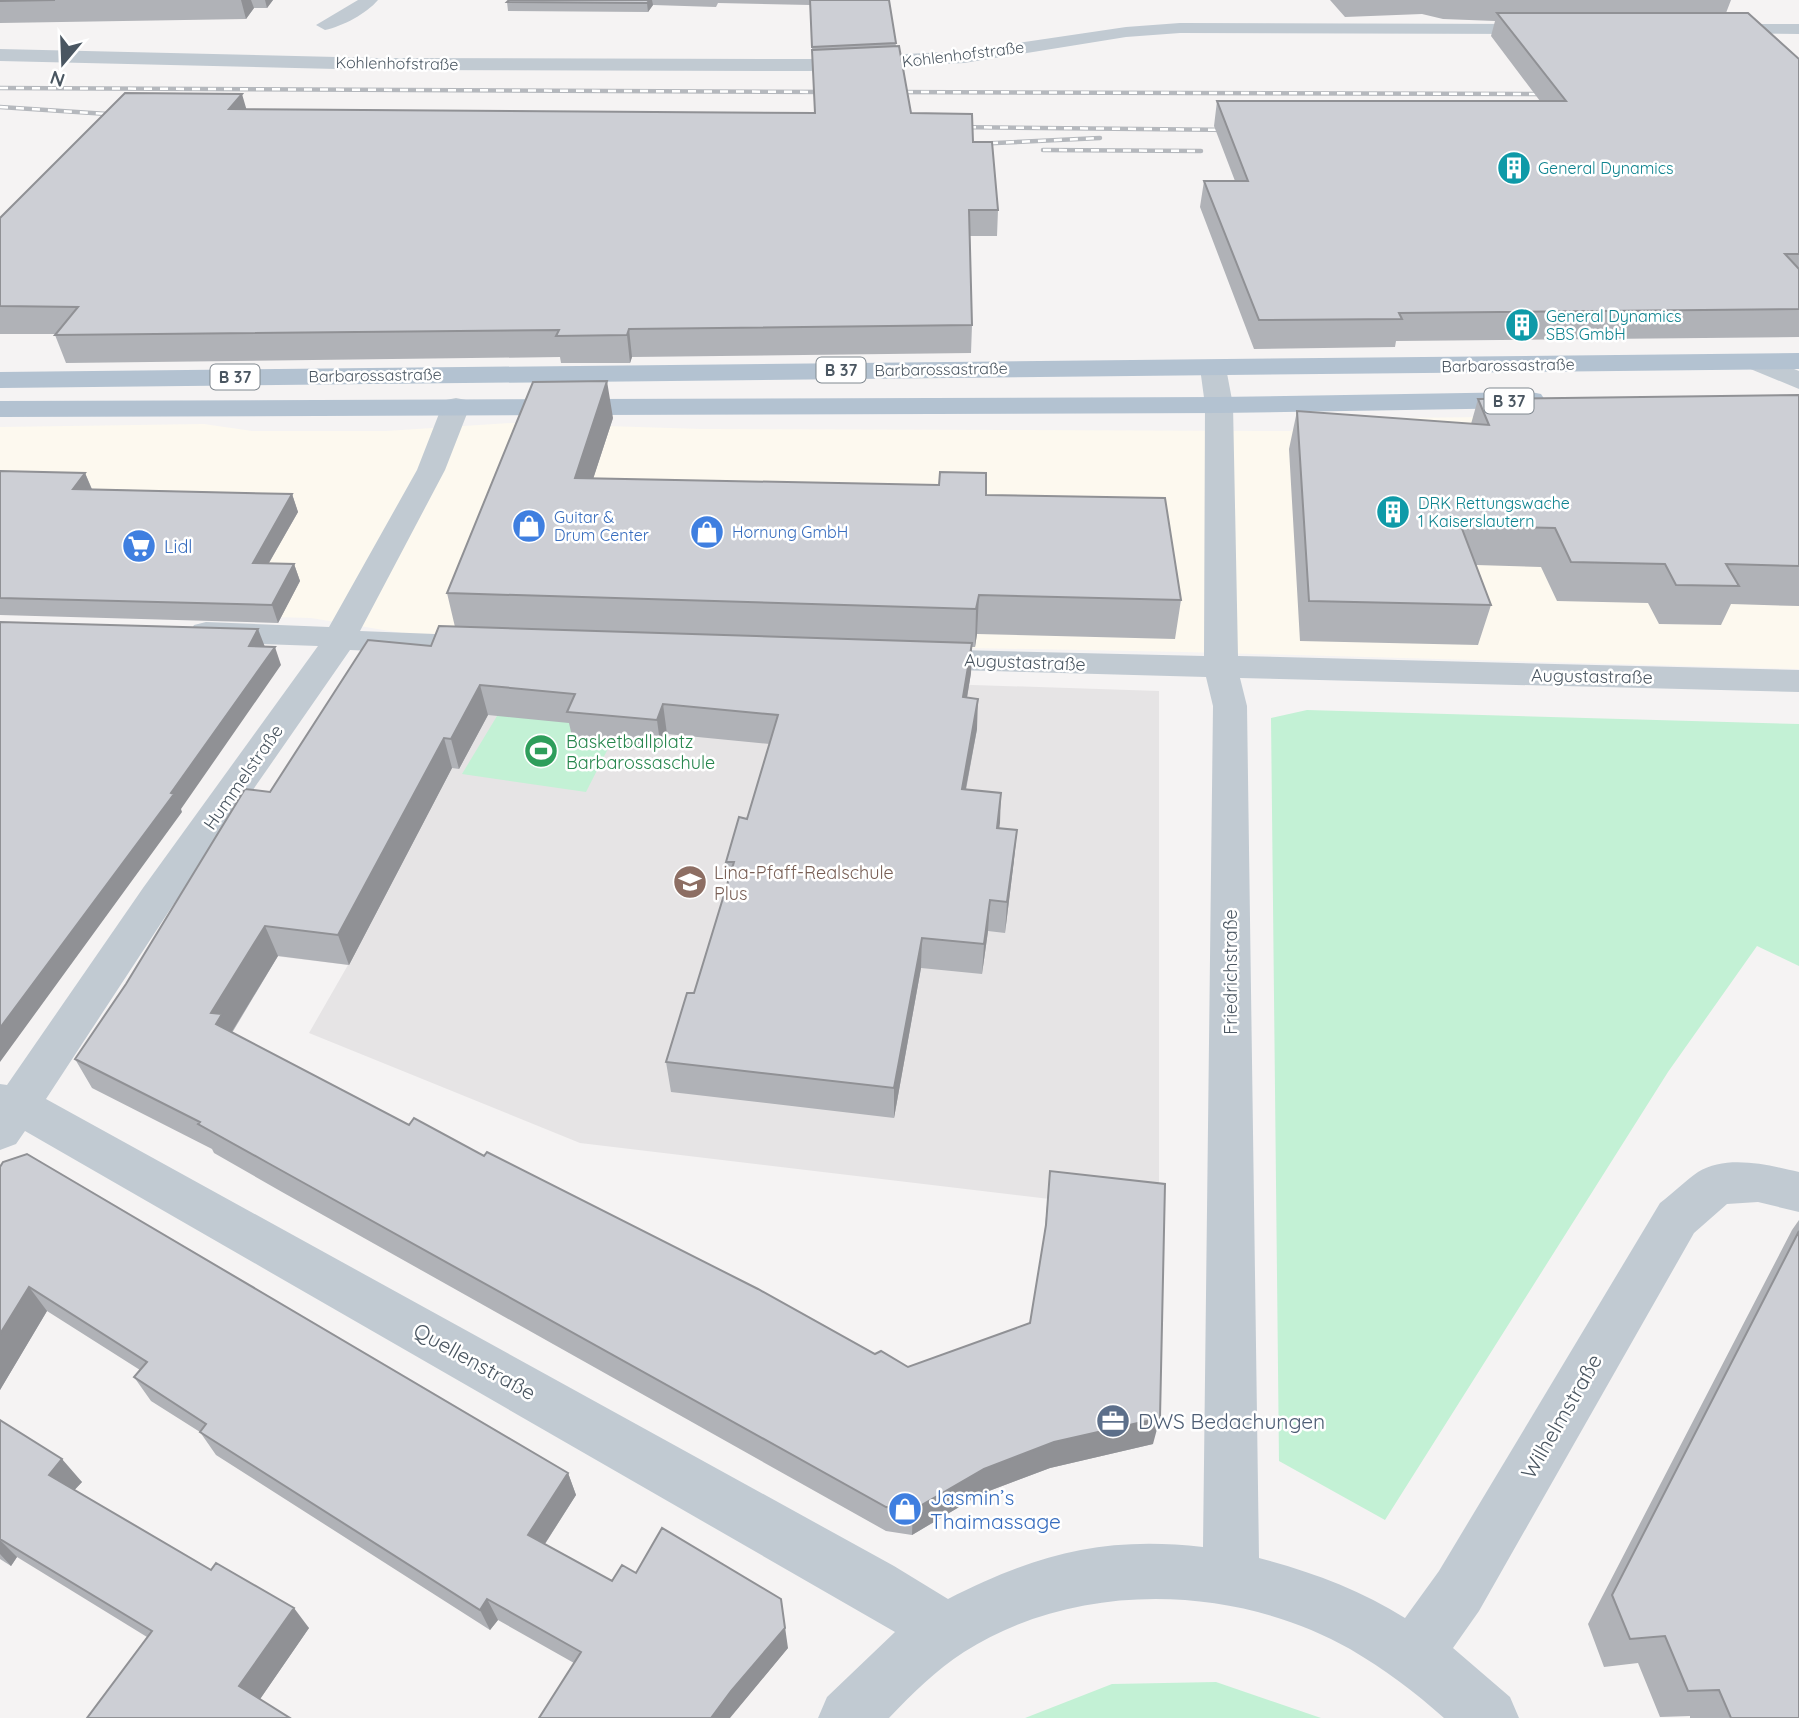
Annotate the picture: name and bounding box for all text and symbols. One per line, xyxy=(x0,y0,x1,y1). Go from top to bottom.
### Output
north arrow xyxy=(28,28,98,98)
street label: Kohlenhofstraße xyxy=(901,37,1025,71)
street label: Kohlenhofstraße xyxy=(335,52,459,74)
text: N xyxy=(47,65,68,93)
building icon: General Dynamics xyxy=(1495,149,1533,187)
place label: General Dynamics xyxy=(1538,158,1674,178)
building icon: General Dynamics SBS GmbH xyxy=(1503,306,1541,344)
place label: General Dynamics SBS GmbH xyxy=(1546,306,1682,344)
street label: Barbarossastraße xyxy=(1441,354,1575,376)
road number: B 37 xyxy=(816,358,866,382)
street label: Barbarossastraße xyxy=(874,358,1008,380)
road number: B 37 xyxy=(210,364,260,390)
street label: Barbarossastraße xyxy=(308,364,442,386)
road number: B 37 xyxy=(1484,388,1534,414)
building icon: DRK Rettungswache 1 Kaiserslautern xyxy=(1374,493,1412,531)
place label: DRK Rettungswache 1 Kaiserslautern xyxy=(1418,493,1570,531)
shop icon: Guitar & Drum Center xyxy=(510,507,548,545)
place label: Guitar & Drum Center xyxy=(554,507,649,545)
shop icon: Hornung GmbH xyxy=(688,513,726,551)
place label: Hornung GmbH xyxy=(732,522,848,542)
supermarket icon: Lidl xyxy=(120,527,158,565)
place label: Lidl xyxy=(164,535,192,558)
street label: Augustastraße xyxy=(964,648,1086,676)
street label: Augustastraße xyxy=(1531,663,1653,689)
street label: Hummelstraße xyxy=(198,720,288,834)
place label: Basketballplatz Barbarossaschule xyxy=(566,730,715,774)
sports icon: Basketballplatz Barbarossaschule xyxy=(522,732,560,770)
place label: Lina-Pfaff-Realschule Plus xyxy=(714,861,894,905)
school or university icon: Lina-Pfaff-Realschule Plus xyxy=(671,863,709,901)
street label: Friedrichstraße xyxy=(1219,909,1242,1035)
street label: Quellenstraße xyxy=(409,1317,541,1405)
street label: Wilhelmstraße xyxy=(1515,1349,1607,1483)
office icon: DWS Bedachungen xyxy=(1094,1402,1132,1440)
place label: DWS Bedachungen xyxy=(1138,1408,1325,1434)
place label: Jasmin’s Thaimassage xyxy=(930,1484,1061,1534)
shop icon: Jasmin’s Thaimassage xyxy=(886,1490,924,1528)

